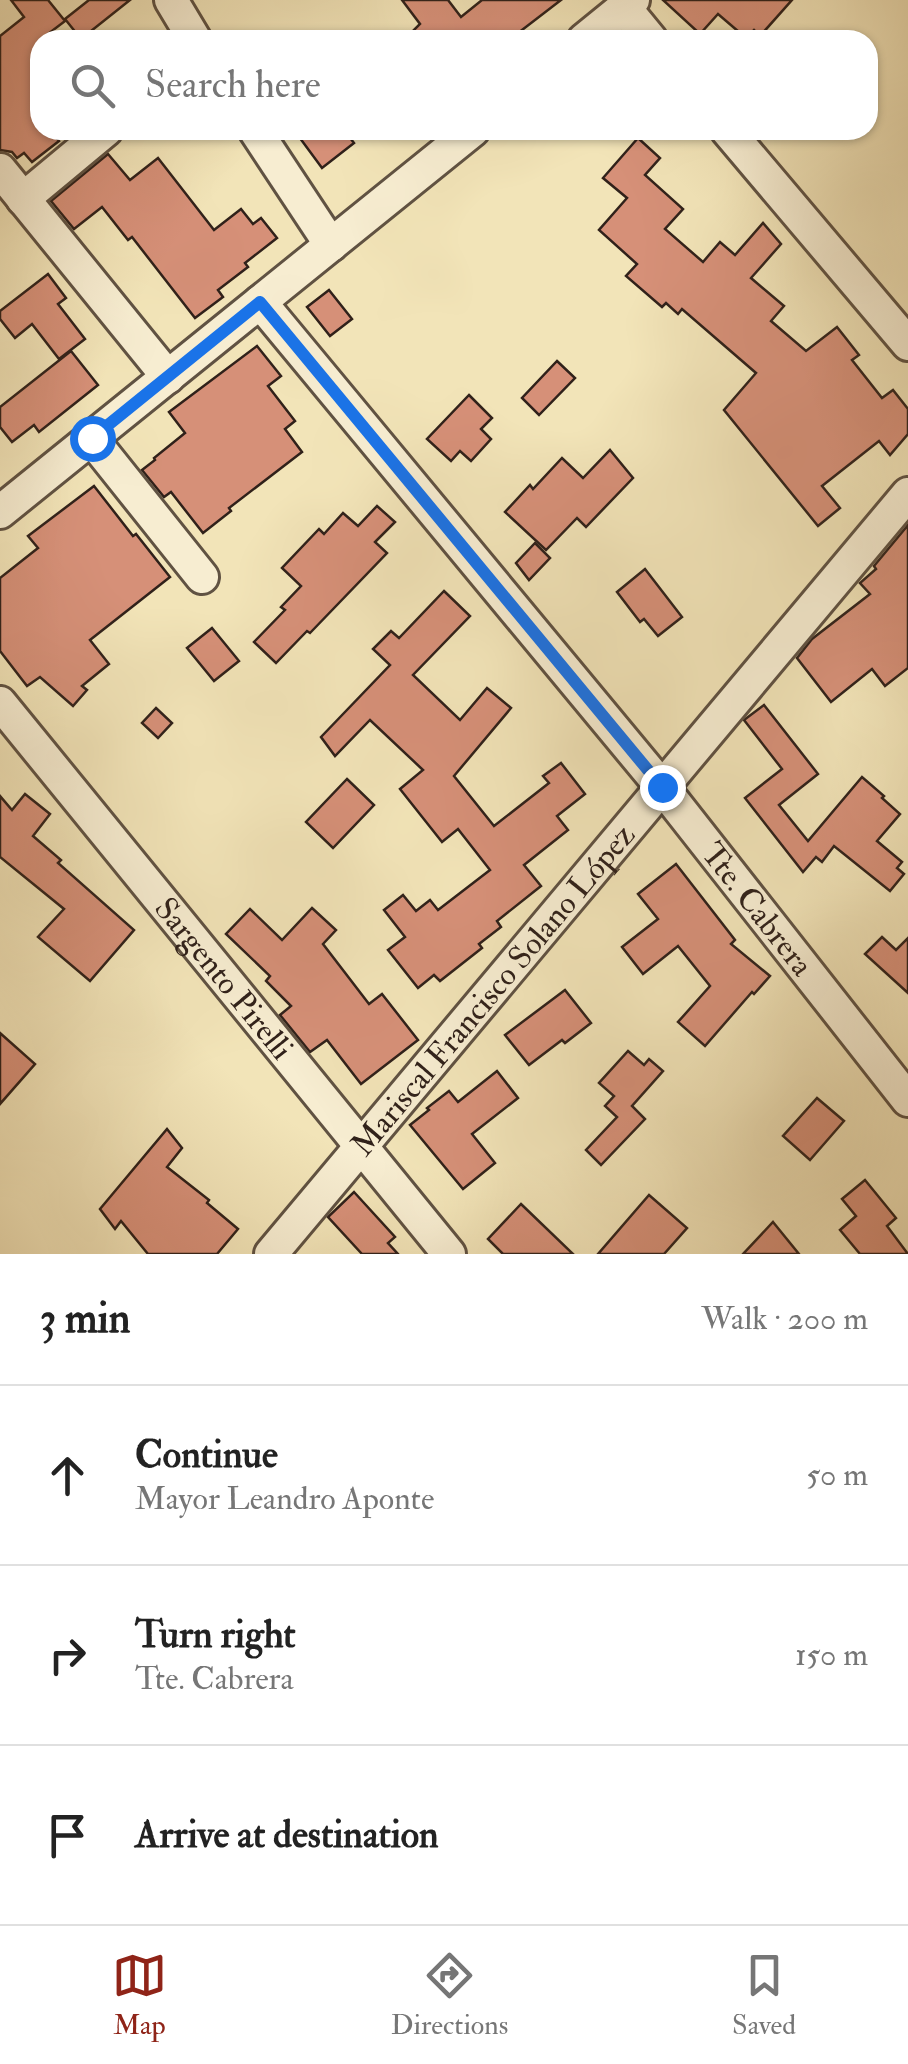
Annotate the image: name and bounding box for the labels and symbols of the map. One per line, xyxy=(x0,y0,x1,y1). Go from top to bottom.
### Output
route start xyxy=(70,416,116,462)
route end xyxy=(640,765,686,811)
street label: Mariscal Francisco Solano López xyxy=(343,816,644,1164)
street label: Tte. Cabrera xyxy=(692,835,822,985)
street label: Sargento Pirelli xyxy=(145,890,301,1068)

